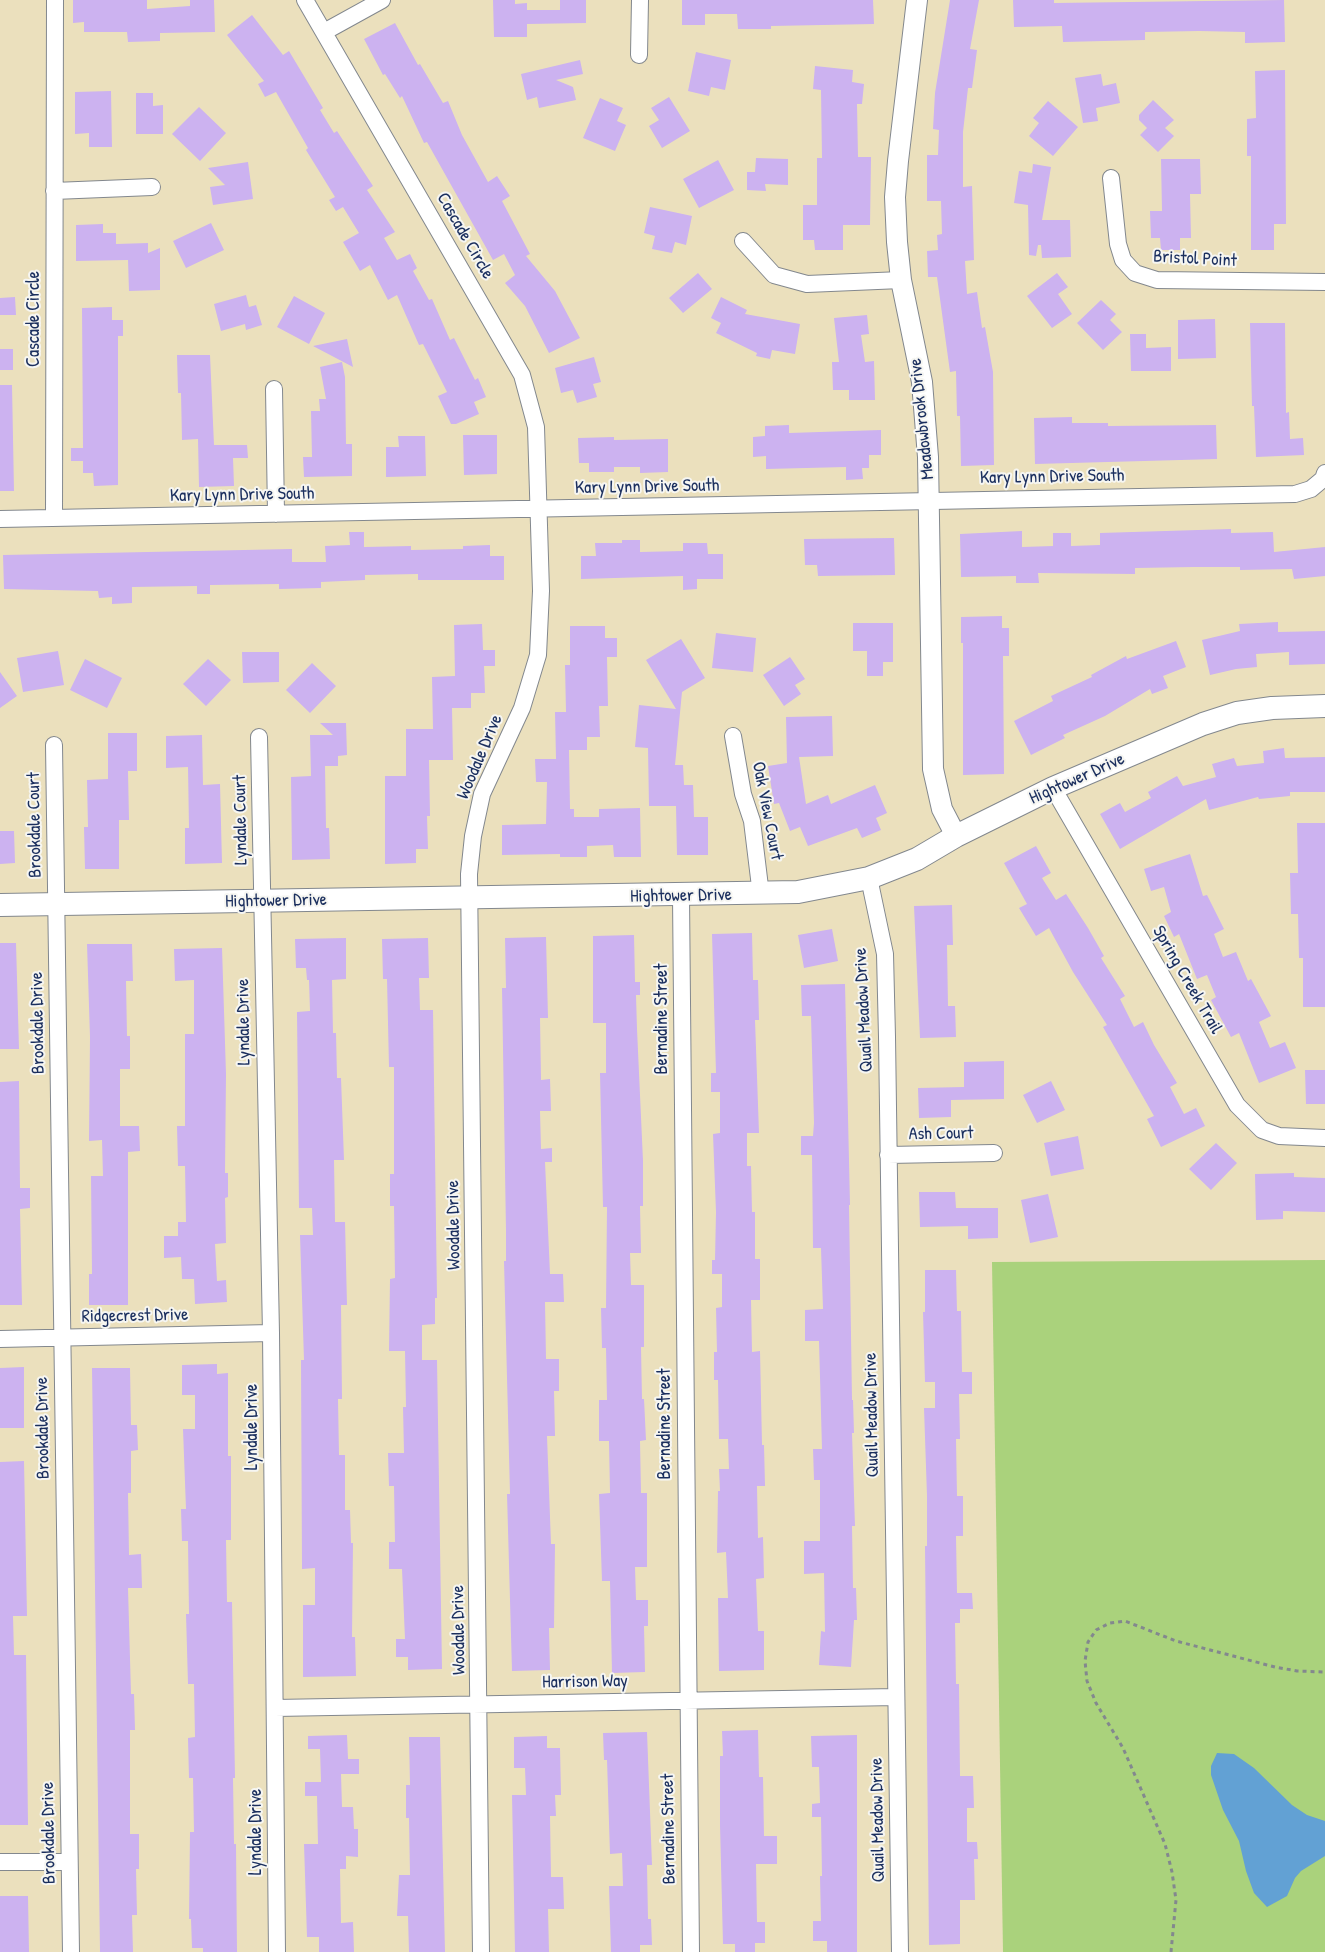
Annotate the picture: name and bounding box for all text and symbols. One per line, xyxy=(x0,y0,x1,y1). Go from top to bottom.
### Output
street label: Cascade Circle xyxy=(432,189,498,283)
street label: Bristol Point xyxy=(1153,246,1237,272)
street label: Cascade Circle xyxy=(23,271,45,367)
street label: Meadowbrook Drive xyxy=(905,357,939,481)
street label: Kary Lynn Drive South xyxy=(980,465,1124,489)
street label: Kary Lynn Drive South xyxy=(575,475,719,499)
street label: Kary Lynn Drive South xyxy=(170,483,314,507)
street label: Woodale Drive xyxy=(453,712,507,802)
street label: Hightower Drive xyxy=(1026,748,1128,810)
street label: Oak View Court xyxy=(747,760,787,862)
street label: Brookdale Court xyxy=(23,772,47,878)
street label: Lyndale Court xyxy=(229,775,253,865)
street label: Hightower Drive xyxy=(630,884,732,908)
street label: Hightower Drive xyxy=(225,889,327,913)
street label: Spring Creek Trail xyxy=(1147,922,1227,1038)
street label: Quail Meadow Drive xyxy=(850,947,878,1073)
street label: Bernadine Street xyxy=(651,964,673,1074)
street label: Brookdale Drive xyxy=(26,972,50,1074)
street label: Lyndale Drive xyxy=(232,979,256,1065)
street label: Ash Court xyxy=(908,1123,974,1145)
street label: Woodale Drive xyxy=(442,1180,466,1270)
street label: Ridgecrest Drive xyxy=(82,1304,188,1328)
street label: Quail Meadow Drive xyxy=(860,1353,884,1477)
street label: Bernadine Street xyxy=(654,1369,676,1479)
street label: Brookdale Drive xyxy=(31,1377,55,1479)
street label: Lyndale Drive xyxy=(241,1384,263,1470)
street label: Woodale Drive xyxy=(447,1585,471,1675)
street label: Harrison Way xyxy=(542,1670,628,1694)
street label: Quail Meadow Drive xyxy=(866,1758,890,1882)
street label: Bernadine Street xyxy=(657,1773,681,1885)
street label: Brookdale Drive xyxy=(37,1782,61,1884)
street label: Lyndale Drive xyxy=(245,1789,267,1875)

